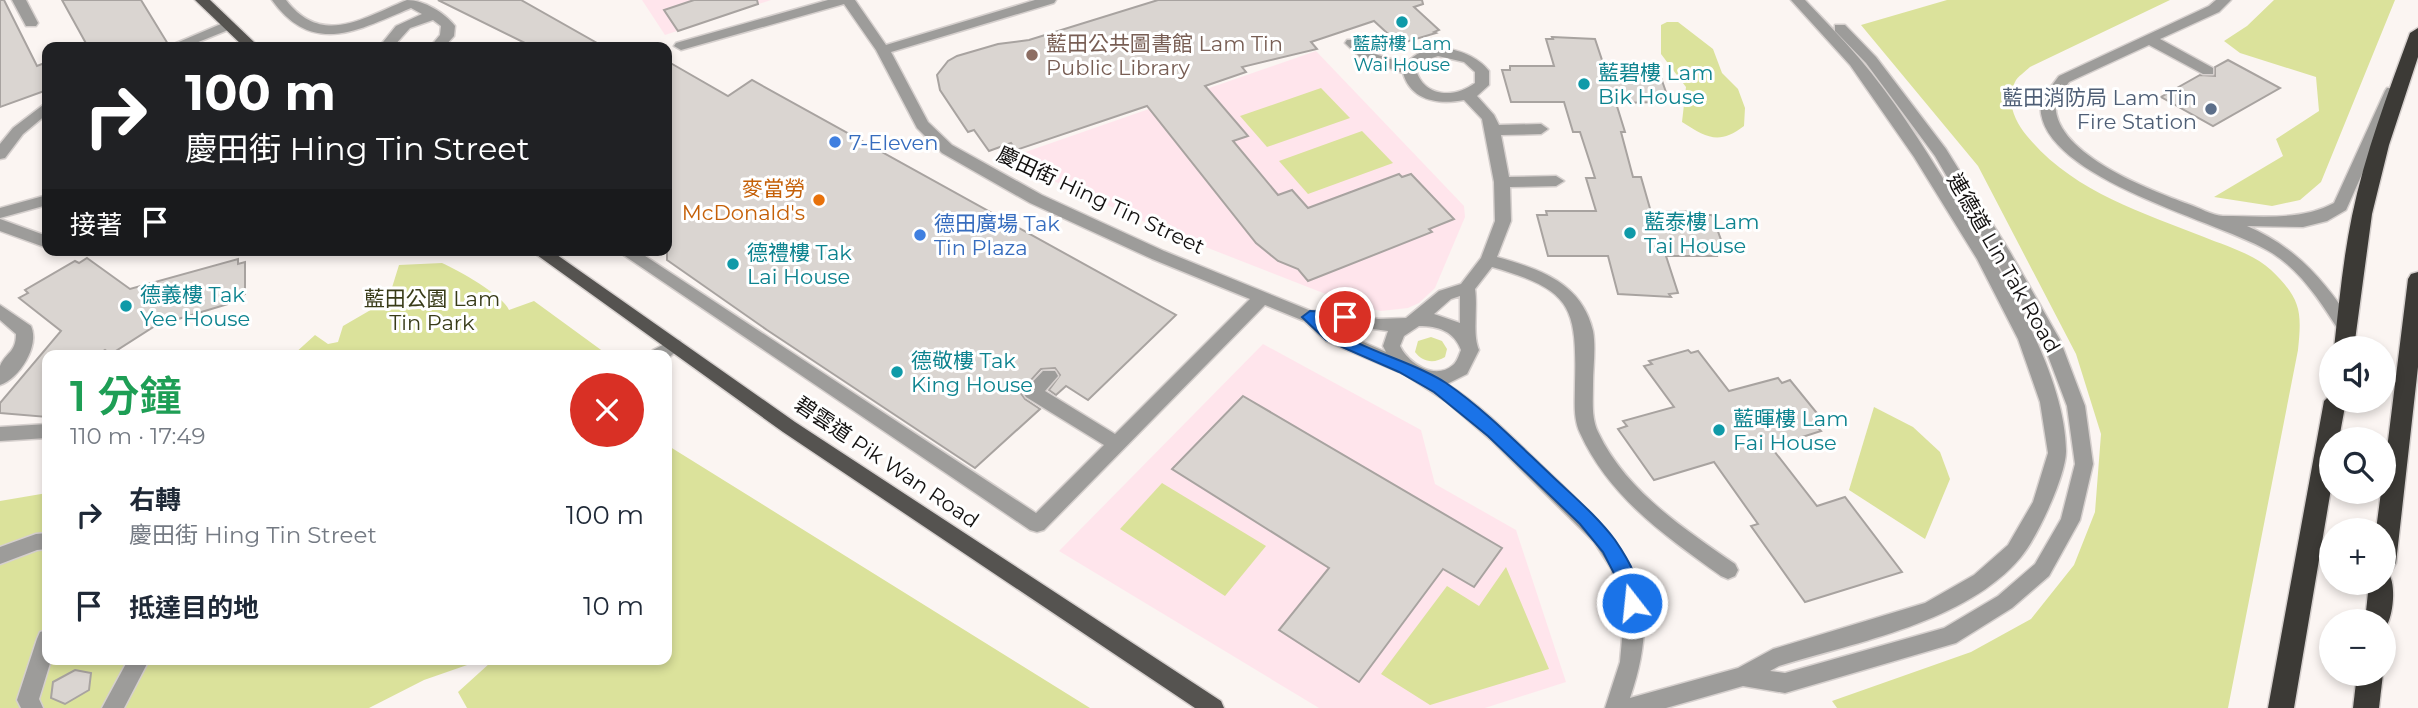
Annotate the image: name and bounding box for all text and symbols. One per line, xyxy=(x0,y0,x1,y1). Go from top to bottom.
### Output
marker: 藍蔚樓 Lam Wai House xyxy=(1394,14,1410,30)
place label: 藍田公共圖書館 Lam Tin Public Library xyxy=(1046,31,1283,80)
place label: 藍蔚樓 Lam Wai House xyxy=(1352,33,1452,76)
marker: 藍田公共圖書館 Lam Tin Public Library xyxy=(1024,47,1040,63)
place label: 藍碧樓 Lam Bik House xyxy=(1598,60,1714,109)
text: 100 m xyxy=(185,63,336,122)
icon: right xyxy=(70,70,161,161)
marker: 藍碧樓 Lam Bik House xyxy=(1576,76,1592,92)
place label: 藍田消防局 Lam Tin Fire Station xyxy=(2002,85,2197,134)
marker: 藍田消防局 Lam Tin Fire Station xyxy=(2203,101,2219,117)
text: 慶田街 Hing Tin Street xyxy=(185,129,530,168)
place label: 7-Eleven xyxy=(849,130,938,155)
marker: 7-Eleven xyxy=(827,134,843,150)
street label: 慶田街 Hing Tin Street xyxy=(993,141,1209,259)
street label: 連德道 Lin Tak Road xyxy=(1942,169,2066,357)
place label: 麥當勞 McDonald's xyxy=(682,176,805,225)
marker: 麥當勞 McDonald's xyxy=(811,192,827,208)
icon: arrive xyxy=(136,203,174,241)
text: 接著 xyxy=(70,209,122,241)
place label: 藍泰樓 Lam Tai House xyxy=(1644,209,1760,258)
place label: 德田廣場 Tak Tin Plaza xyxy=(934,211,1060,260)
marker: 藍泰樓 Lam Tai House xyxy=(1622,225,1638,241)
marker: 德田廣場 Tak Tin Plaza xyxy=(912,227,928,243)
place label: 德禮樓 Tak Lai House xyxy=(747,240,852,289)
marker: 德禮樓 Tak Lai House xyxy=(725,256,741,272)
place label: 德義樓 Tak Yee House xyxy=(140,282,250,331)
park label: 藍田公園 Lam Tin Park xyxy=(364,286,500,335)
pin xyxy=(1315,287,1375,347)
marker: 德義樓 Tak Yee House xyxy=(118,298,134,314)
icon: arrive xyxy=(1326,298,1364,336)
map controls xyxy=(2319,336,2396,686)
button: sound xyxy=(2319,336,2396,413)
place label: 德敬樓 Tak King House xyxy=(911,348,1033,397)
marker: 德敬樓 Tak King House xyxy=(889,364,905,380)
text: 1 分鐘 xyxy=(70,370,182,422)
button: close xyxy=(570,373,644,447)
street label: 碧雲道 Pik Wan Road xyxy=(790,391,984,533)
place label: 藍暉樓 Lam Fai House xyxy=(1733,406,1849,455)
text: 110 m · 17:49 xyxy=(70,422,205,450)
marker: 藍暉樓 Lam Fai House xyxy=(1711,422,1727,438)
button: search xyxy=(2319,427,2396,504)
text: 右轉 xyxy=(129,484,181,516)
icon: right xyxy=(70,496,108,534)
text: 100 m xyxy=(566,499,644,531)
button: + xyxy=(2319,518,2396,595)
text: 慶田街 Hing Tin Street xyxy=(129,521,377,549)
position arrow xyxy=(1595,566,1669,640)
icon: arrive xyxy=(70,587,108,625)
text: 10 m xyxy=(583,590,644,622)
text: 抵達目的地 xyxy=(129,592,259,624)
button: − xyxy=(2319,609,2396,686)

